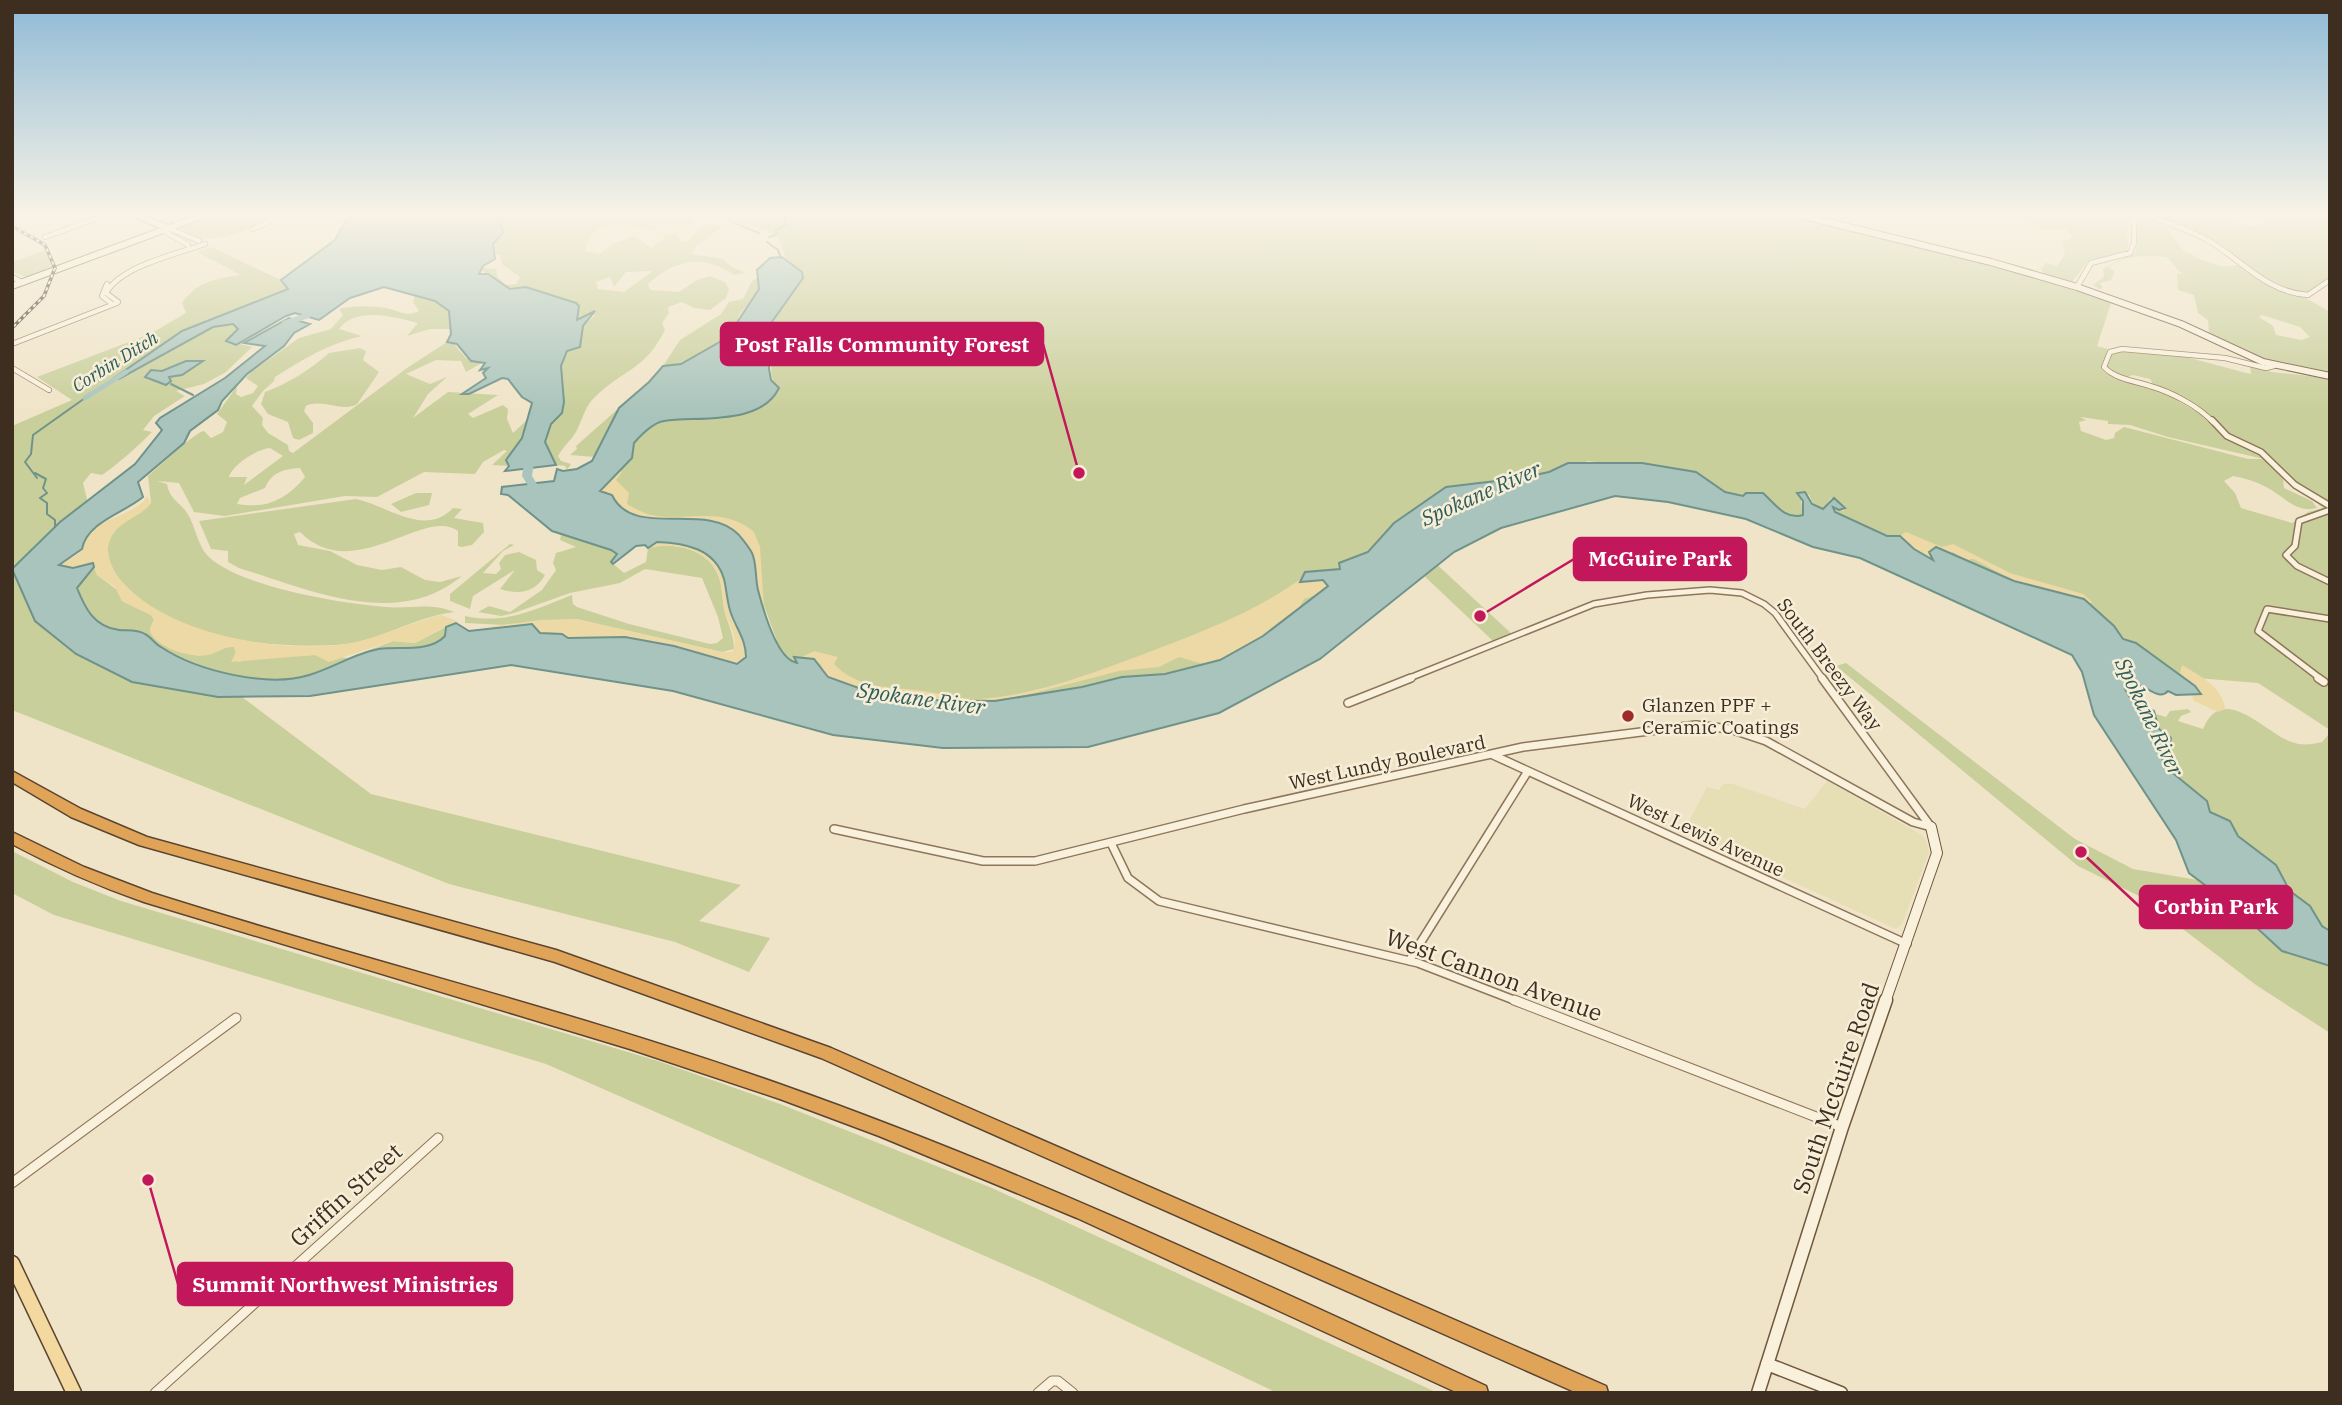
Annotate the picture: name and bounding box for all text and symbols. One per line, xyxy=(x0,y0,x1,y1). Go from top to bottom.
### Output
callout: Post Falls Community Forest xyxy=(721,323,1043,365)
water label: Corbin Ditch xyxy=(67,326,162,397)
text: Post Falls Community Forest xyxy=(735,330,1029,358)
water label: Spokane River xyxy=(1415,454,1546,532)
callout: McGuire Park xyxy=(1574,538,1746,580)
text: McGuire Park xyxy=(1588,544,1732,572)
street label: South Breezy Way xyxy=(1772,593,1888,736)
water label: Spokane River xyxy=(2109,652,2191,781)
water label: Spokane River xyxy=(854,675,988,721)
place label: Glanzen PPF + Ceramic Coatings xyxy=(1642,693,1799,739)
marker: Glanzen PPF + Ceramic Coatings xyxy=(1620,708,1636,724)
street label: West Lundy Boulevard xyxy=(1286,729,1488,795)
street label: West Lewis Avenue xyxy=(1624,788,1788,882)
callout: Corbin Park xyxy=(2140,886,2292,928)
text: Corbin Park xyxy=(2154,892,2278,920)
street label: West Cannon Avenue xyxy=(1382,921,1607,1027)
street label: South McGuire Road xyxy=(1785,978,1885,1197)
street label: Griffin Street xyxy=(283,1136,408,1253)
callout: Summit Northwest Ministries xyxy=(178,1263,512,1305)
text: Summit Northwest Ministries xyxy=(192,1270,498,1298)

